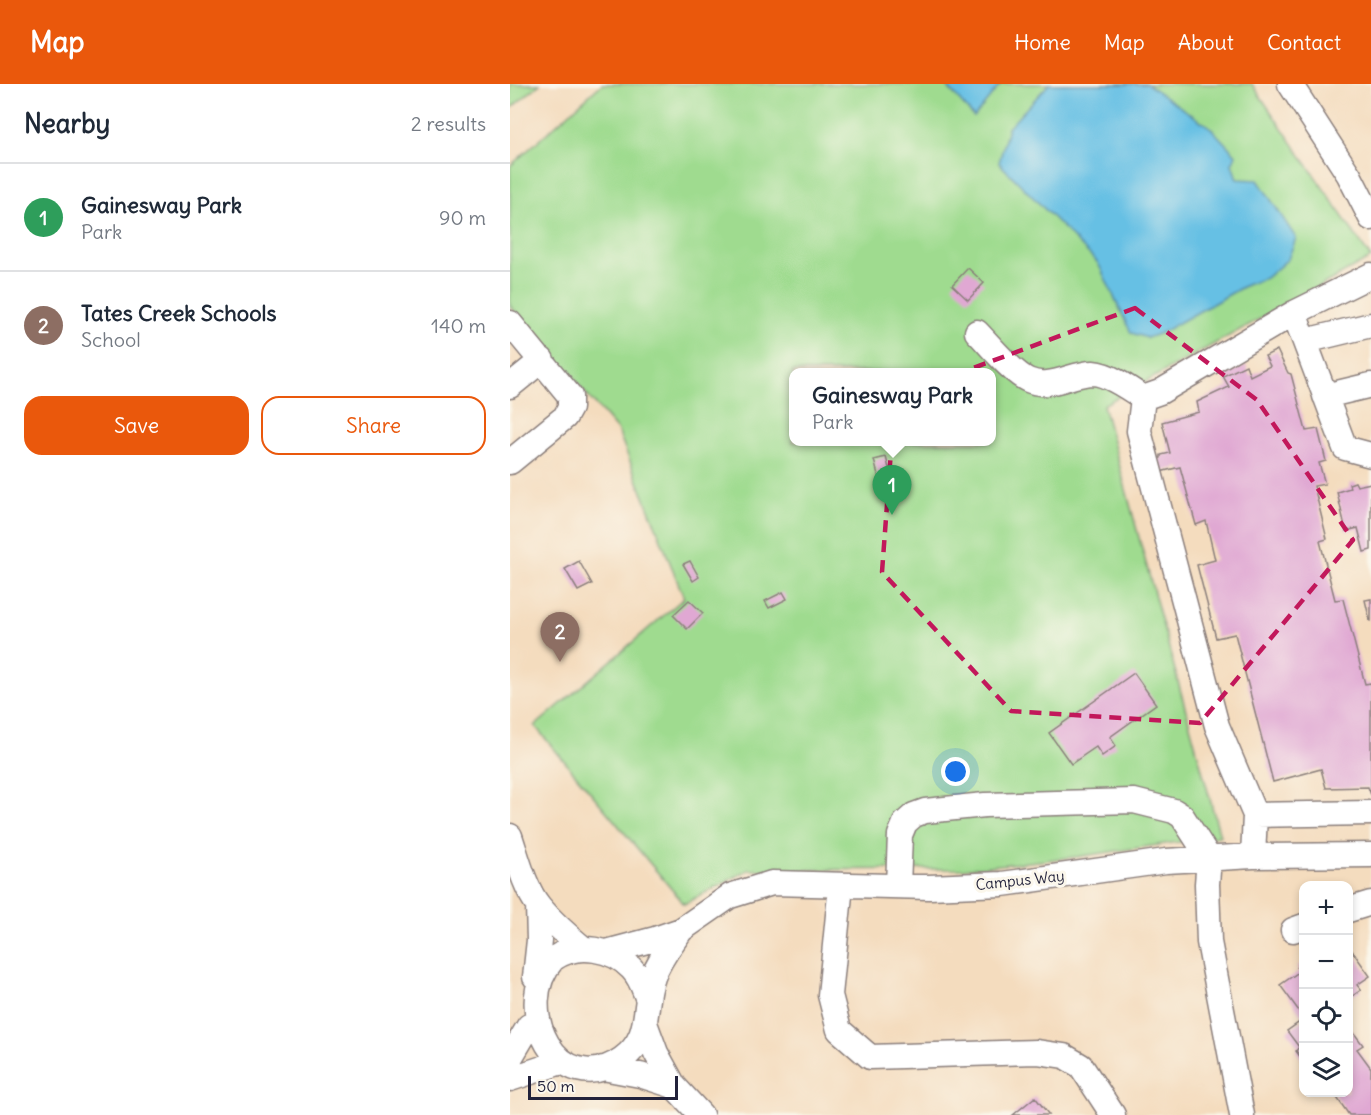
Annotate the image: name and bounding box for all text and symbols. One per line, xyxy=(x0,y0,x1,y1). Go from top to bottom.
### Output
text: Map xyxy=(30,24,84,60)
text: Home xyxy=(1014,29,1071,56)
text: Map xyxy=(1104,29,1145,56)
text: About xyxy=(1178,29,1234,56)
text: Contact xyxy=(1267,29,1341,56)
text: Nearby xyxy=(24,107,110,140)
text: 2 results xyxy=(411,111,486,136)
text: Gainesway Park xyxy=(81,191,242,219)
text: 1 xyxy=(40,205,47,230)
text: 90 m xyxy=(439,205,486,230)
text: Park xyxy=(81,219,122,244)
text: Tates Creek Schools xyxy=(81,299,277,327)
text: 2 xyxy=(38,313,49,338)
text: 140 m xyxy=(431,313,486,338)
text: School xyxy=(81,327,141,352)
popup xyxy=(789,368,996,446)
text: Gainesway Park xyxy=(812,381,973,409)
button: Save xyxy=(24,396,249,455)
button: Share xyxy=(261,396,486,455)
text: Park xyxy=(812,409,853,434)
pin: 1 xyxy=(872,466,911,515)
pin: 2 xyxy=(541,612,580,662)
your location xyxy=(941,757,970,786)
street label: Campus Way xyxy=(975,866,1065,894)
map controls xyxy=(1299,881,1353,1097)
button: + xyxy=(1299,881,1353,935)
button: − xyxy=(1299,935,1353,989)
button: locate xyxy=(1299,989,1353,1043)
button: layers xyxy=(1299,1043,1353,1097)
scale bar xyxy=(528,1073,678,1100)
text: 50 m xyxy=(537,1076,575,1096)

